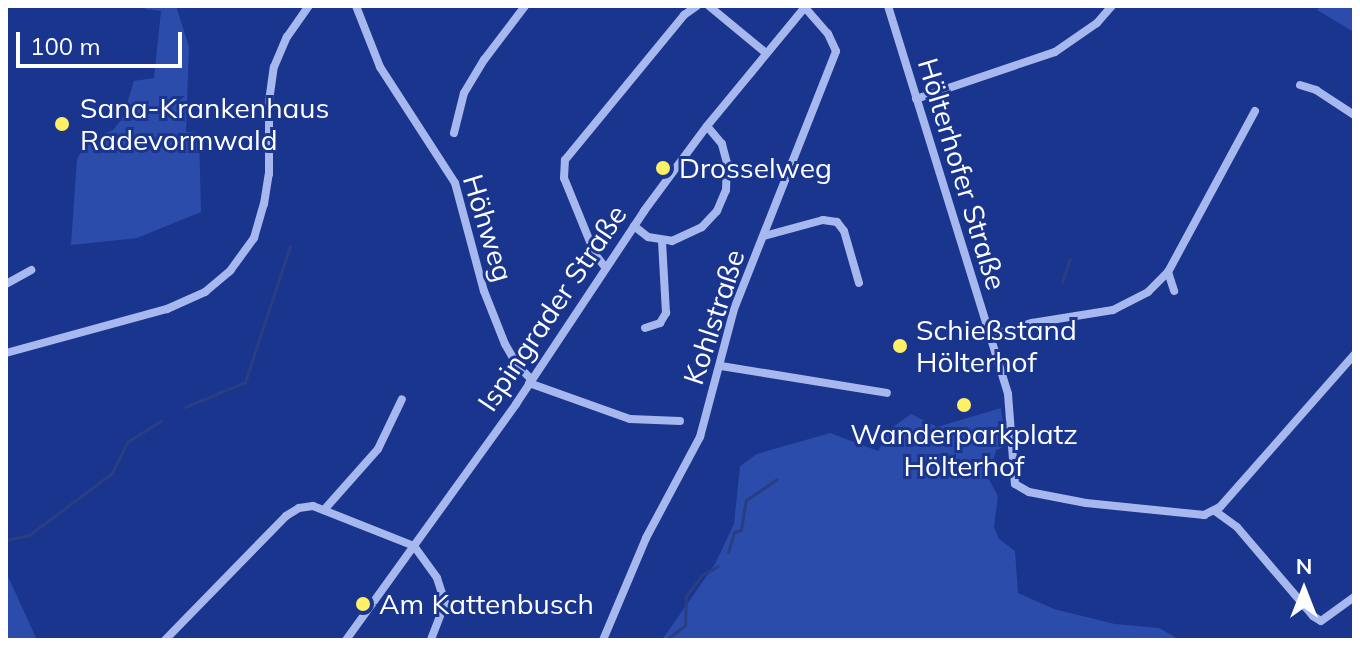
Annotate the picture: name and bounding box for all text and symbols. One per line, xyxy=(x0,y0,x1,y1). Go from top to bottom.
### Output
scale bar xyxy=(20,16,186,66)
text: 100 m xyxy=(30,31,101,61)
street label: Hölterhofer Straße xyxy=(911,54,1013,294)
place label: Sana-Krankenhaus Radevormwald xyxy=(80,91,329,157)
marker: Sana-Krankenhaus Radevormwald xyxy=(51,113,73,135)
place label: Drosselweg xyxy=(679,151,832,185)
marker: Drosselweg xyxy=(654,159,672,177)
street label: Höhweg xyxy=(456,171,520,285)
street label: Ispingrader Straße xyxy=(471,199,633,417)
street label: Kohlstraße xyxy=(676,245,752,389)
place label: Schießstand Hölterhof xyxy=(916,313,1077,379)
marker: Schießstand Hölterhof xyxy=(891,337,909,355)
marker: Wanderparkplatz Hölterhof xyxy=(955,396,973,414)
place label: Wanderparkplatz Hölterhof xyxy=(850,417,1078,483)
north arrow xyxy=(1264,550,1344,630)
text: N xyxy=(1296,552,1312,580)
place label: Am Kattenbusch xyxy=(379,587,594,621)
marker: Am Kattenbusch xyxy=(354,595,372,613)

